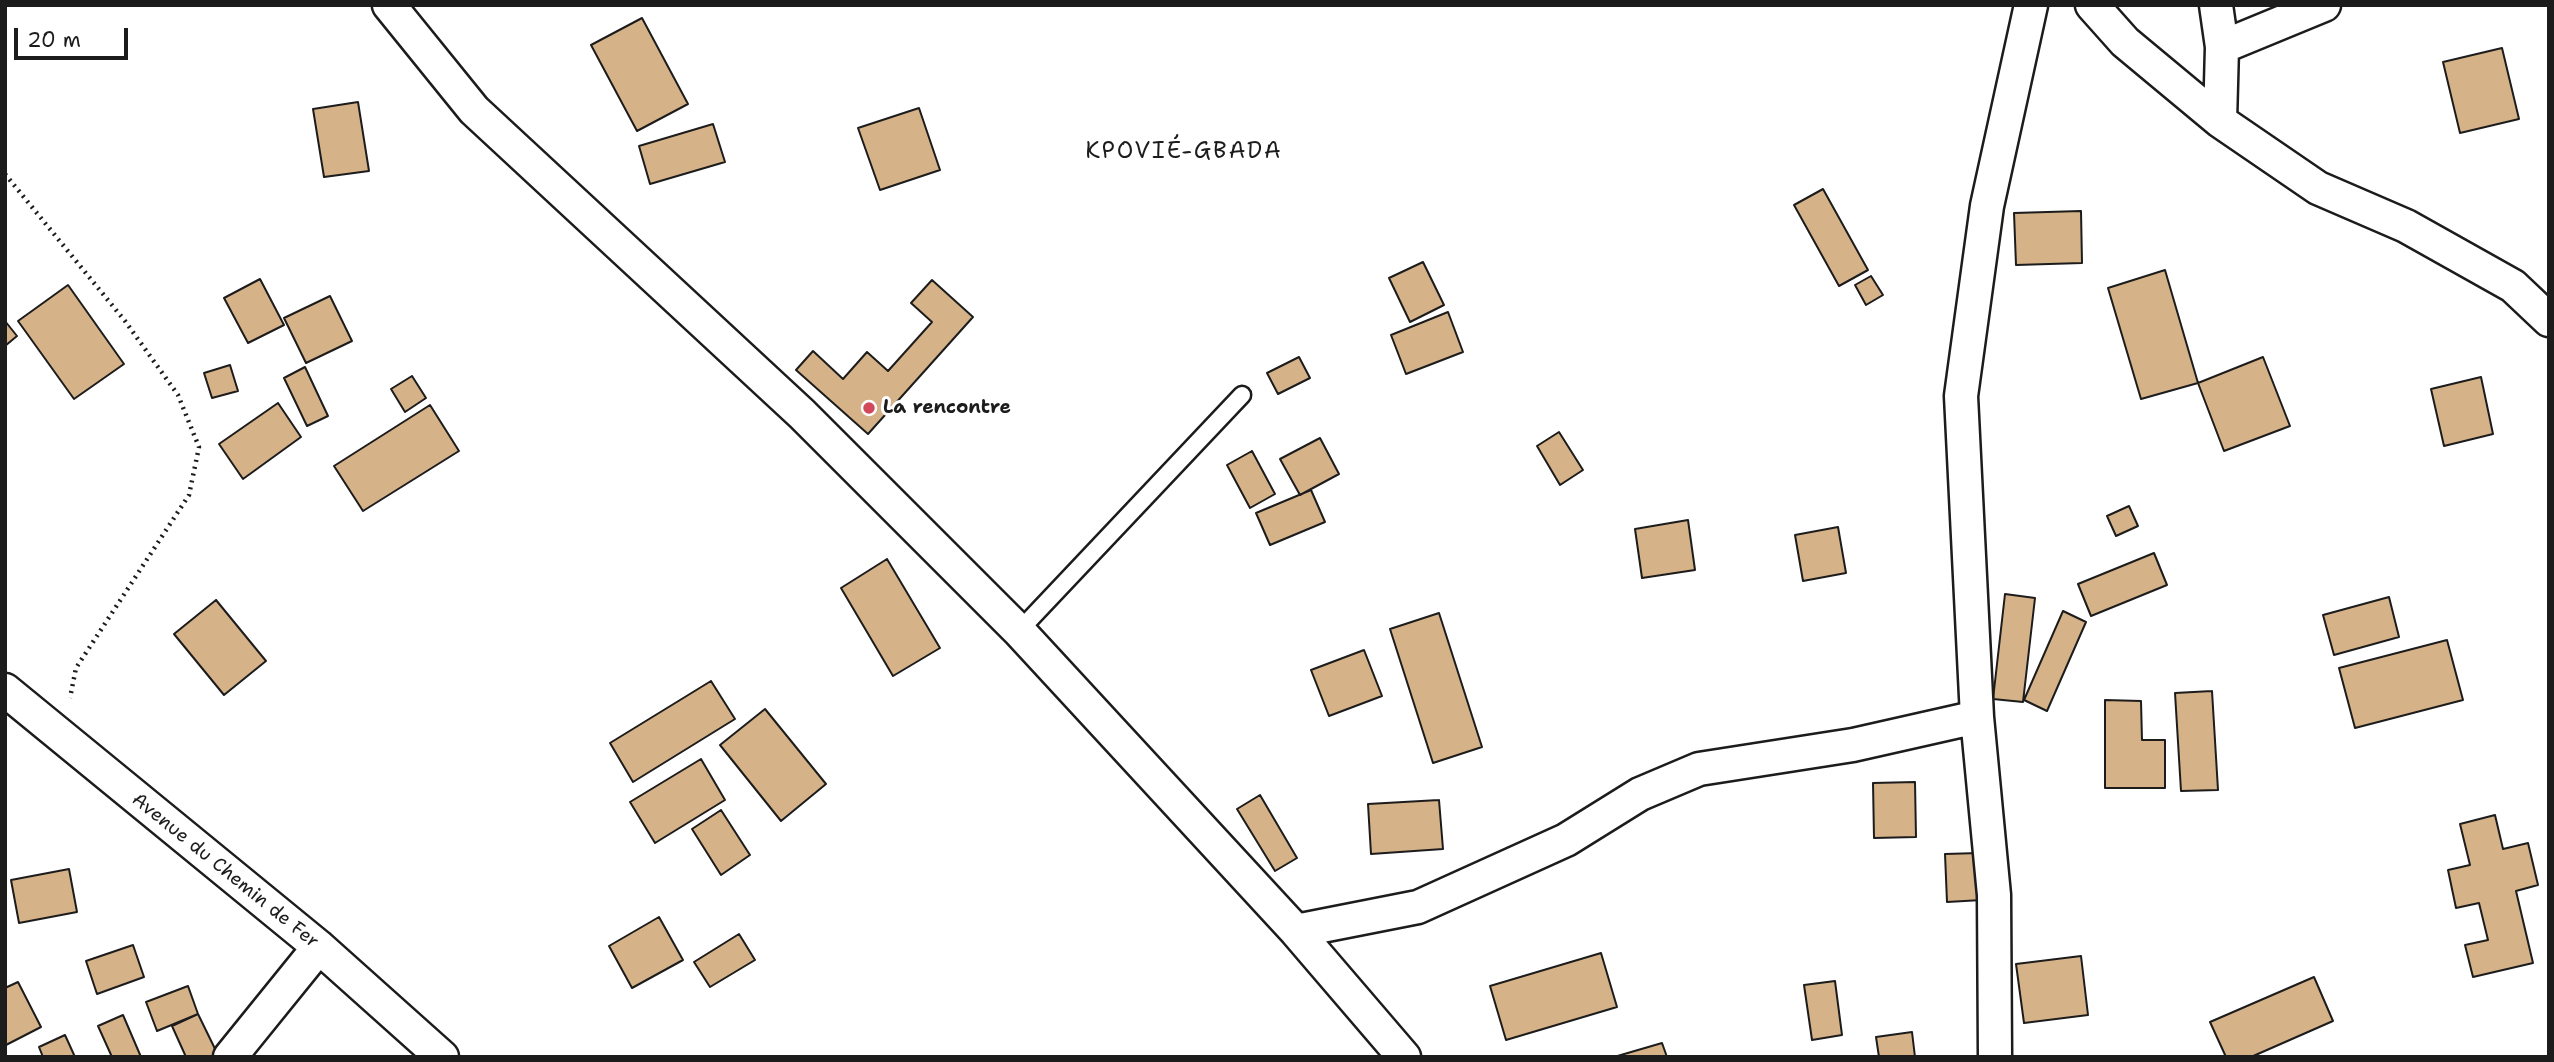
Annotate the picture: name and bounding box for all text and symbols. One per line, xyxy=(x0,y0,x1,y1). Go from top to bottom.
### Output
scale bar xyxy=(18,14,131,58)
text: 20 m xyxy=(27,26,81,54)
district label: KPOVIÉ-GBADA xyxy=(1087,138,1281,166)
place label: La rencontre xyxy=(883,397,1011,419)
marker: La rencontre xyxy=(861,400,877,416)
street label: Avenue du Chemin de Fer xyxy=(127,789,323,953)

